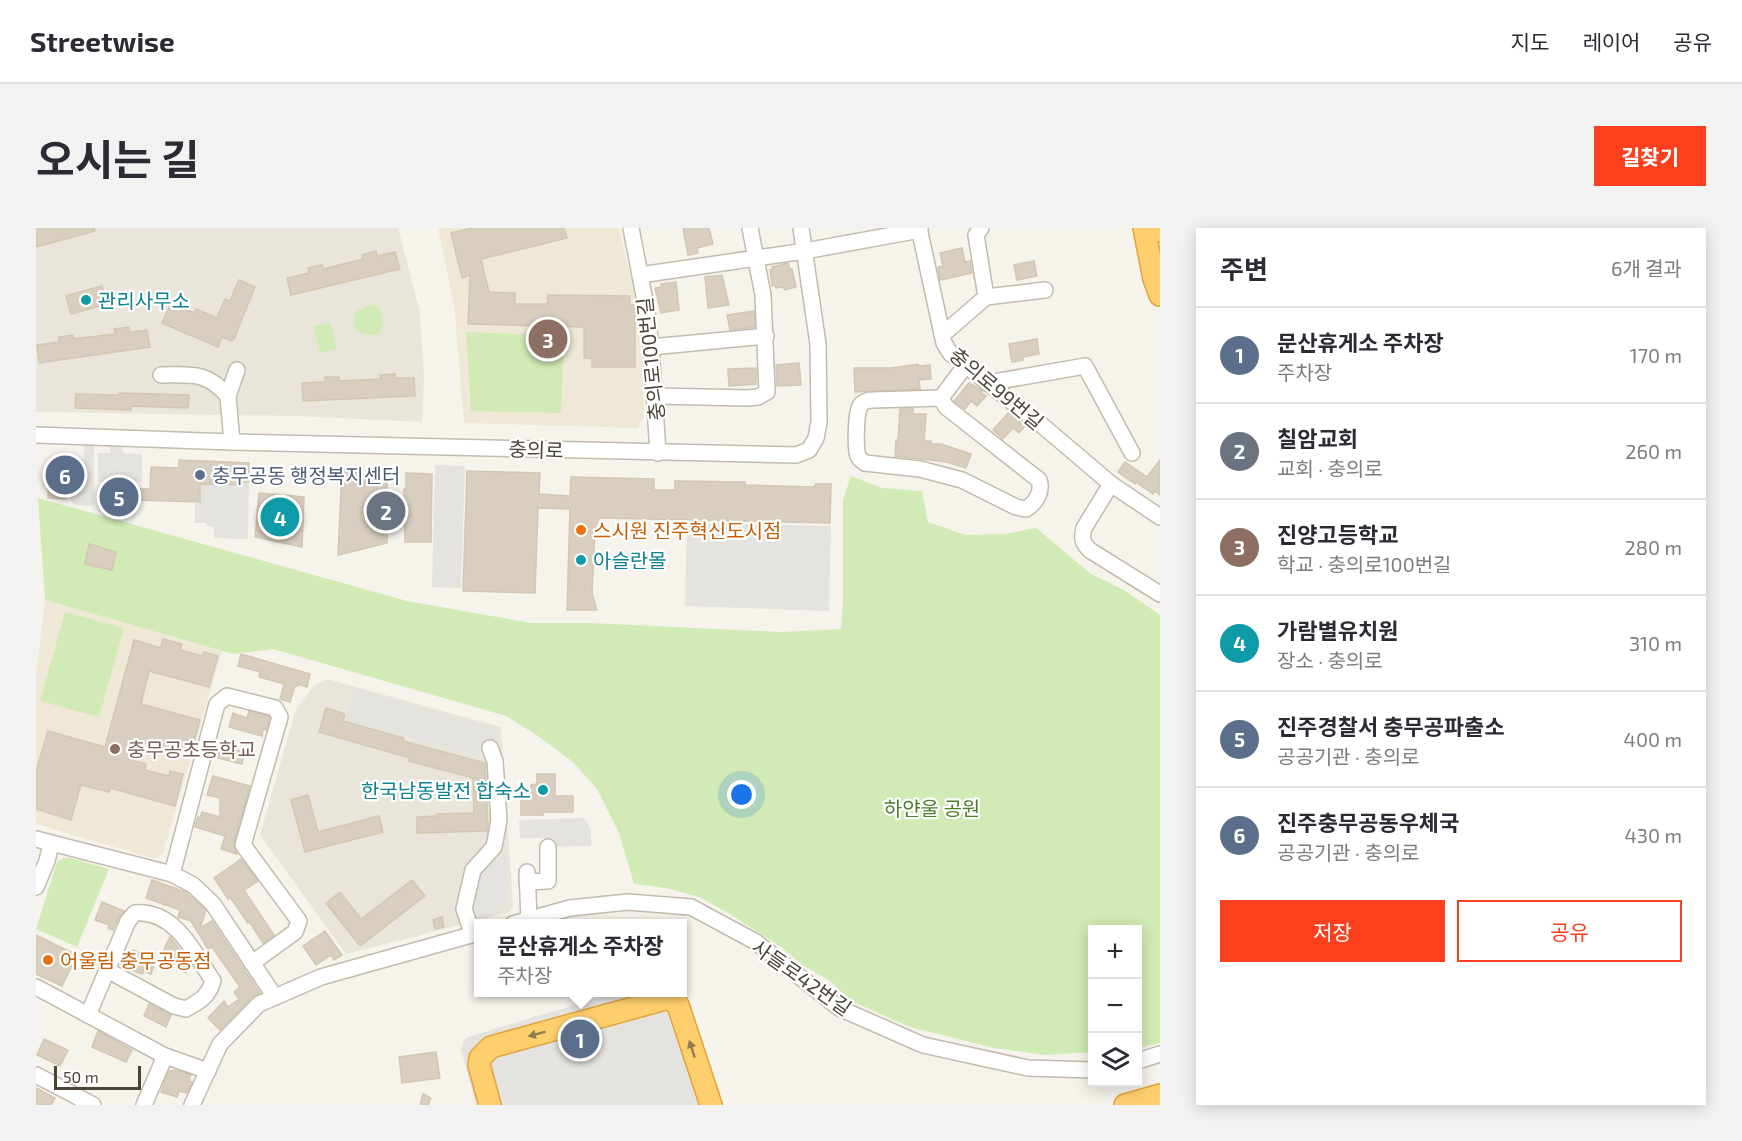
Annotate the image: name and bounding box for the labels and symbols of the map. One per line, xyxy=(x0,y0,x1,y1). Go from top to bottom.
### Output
place label: 관리사무소 xyxy=(98,288,190,312)
marker: 관리사무소 xyxy=(79,293,93,307)
street label: 충의로100번길 xyxy=(632,296,668,422)
pin: 3 xyxy=(528,316,568,362)
street label: 충의로99번길 xyxy=(945,342,1049,434)
street label: 충의로 xyxy=(508,436,564,462)
pin: 6 xyxy=(45,452,84,498)
place label: 충무공동 행정복지센터 xyxy=(212,463,400,487)
marker: 충무공동 행정복지센터 xyxy=(193,468,207,482)
pin: 5 xyxy=(100,474,139,520)
pin: 2 xyxy=(366,488,406,534)
pin: 4 xyxy=(260,494,300,540)
place label: 스시원 진주혁신도시점 xyxy=(593,518,781,542)
marker: 스시원 진주혁신도시점 xyxy=(574,523,588,537)
place label: 아슬란몰 xyxy=(593,548,667,572)
marker: 아슬란몰 xyxy=(574,553,588,567)
place label: 충무공초등학교 xyxy=(127,737,256,761)
marker: 충무공초등학교 xyxy=(108,742,122,756)
place label: 한국남동발전 합숙소 xyxy=(361,778,531,802)
your location xyxy=(727,780,756,809)
marker: 한국남동발전 합숙소 xyxy=(536,783,550,797)
park label: 하얀울 공원 xyxy=(884,796,980,820)
street label: 사들로42번길 xyxy=(748,934,856,1020)
place label: 어울림 충무공동점 xyxy=(60,948,212,972)
marker: 어울림 충무공동점 xyxy=(41,953,55,967)
pin: 1 xyxy=(560,1016,600,1062)
one-way arrow xyxy=(528,1030,546,1039)
one-way arrow xyxy=(687,1040,697,1058)
scale bar xyxy=(54,1063,141,1090)

